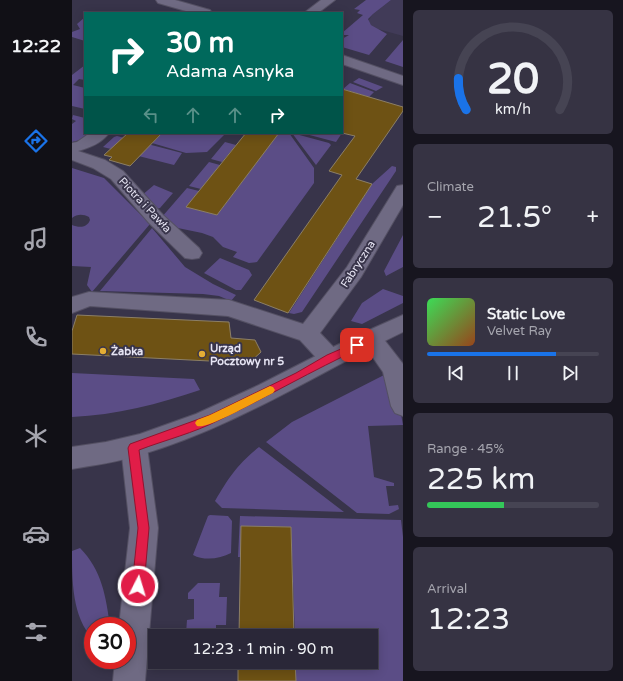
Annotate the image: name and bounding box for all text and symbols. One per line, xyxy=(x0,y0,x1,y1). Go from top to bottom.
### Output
text: 30 m xyxy=(166,26,234,60)
icon: right xyxy=(100,28,152,80)
text: 12:22 xyxy=(11,35,61,57)
text: 20 xyxy=(487,55,539,105)
text: Adama Asnyka xyxy=(166,60,294,82)
text: km/h xyxy=(495,101,531,118)
icon: left xyxy=(140,104,162,126)
icon: ahead xyxy=(182,104,204,126)
icon: ahead xyxy=(224,104,246,126)
icon: right xyxy=(266,104,288,126)
icon: directions xyxy=(22,127,50,155)
street label: Piotra i Pawła xyxy=(116,175,174,235)
text: Climate xyxy=(427,179,474,195)
text: 21.5° xyxy=(477,199,552,236)
text: − xyxy=(427,204,443,230)
text: + xyxy=(587,204,599,230)
icon: music xyxy=(22,225,50,253)
street label: Fabryczna xyxy=(338,238,378,290)
text: Static Love xyxy=(487,305,565,323)
icon: phone xyxy=(22,323,50,351)
text: Velvet Ray xyxy=(487,323,552,339)
pin xyxy=(340,328,374,362)
icon: arrive xyxy=(346,334,368,356)
place label: Urząd Pocztowy nr 5 xyxy=(210,342,284,369)
place label: Żabka xyxy=(111,344,143,358)
marker: Żabka xyxy=(98,346,108,356)
marker: Urząd Pocztowy nr 5 xyxy=(197,349,207,359)
icon: previous xyxy=(445,362,467,384)
icon: pause xyxy=(502,362,524,384)
icon: next xyxy=(559,362,581,384)
icon: climate xyxy=(22,422,50,450)
text: Range · 45% xyxy=(427,441,504,457)
text: 225 km xyxy=(427,461,535,498)
icon: car xyxy=(22,520,50,548)
position arrow xyxy=(117,565,159,607)
text: Arrival xyxy=(427,581,467,597)
text: 12:23 xyxy=(427,601,510,638)
speed limit sign: 30 xyxy=(84,617,136,669)
icon: filters xyxy=(22,618,50,646)
text: 12:23 · 1 min · 90 m xyxy=(192,640,334,658)

